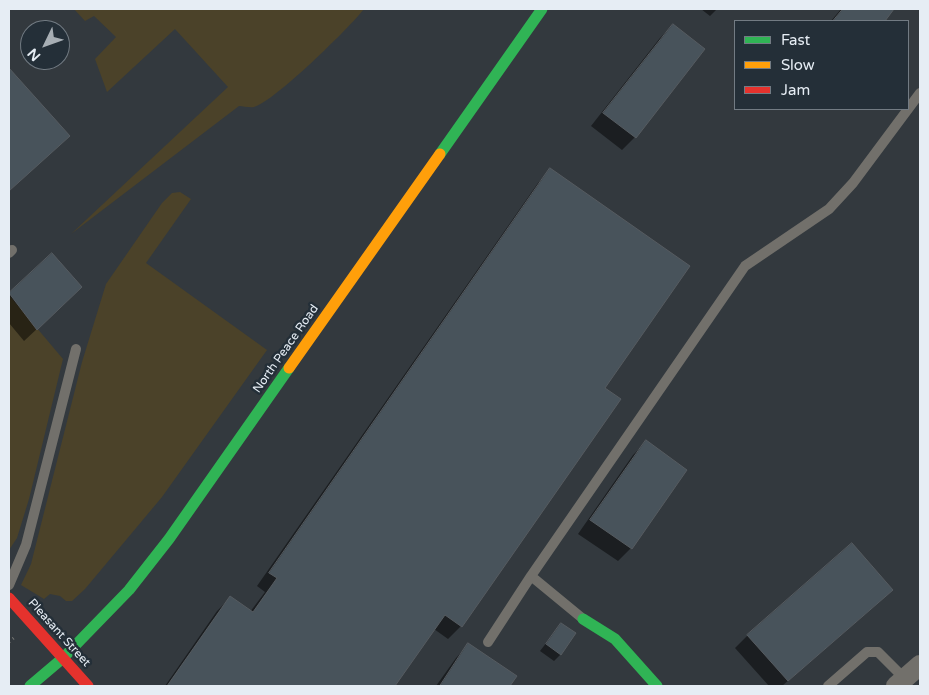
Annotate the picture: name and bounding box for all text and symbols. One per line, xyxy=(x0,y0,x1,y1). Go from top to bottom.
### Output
north arrow xyxy=(20,20,70,70)
legend xyxy=(734,20,909,110)
text: Fast xyxy=(781,31,810,49)
text: N xyxy=(24,45,44,65)
text: Slow xyxy=(781,56,815,74)
text: Jam xyxy=(781,81,810,99)
street label: North Peace Road xyxy=(250,302,322,396)
street label: Pleasant Street xyxy=(25,596,93,670)

